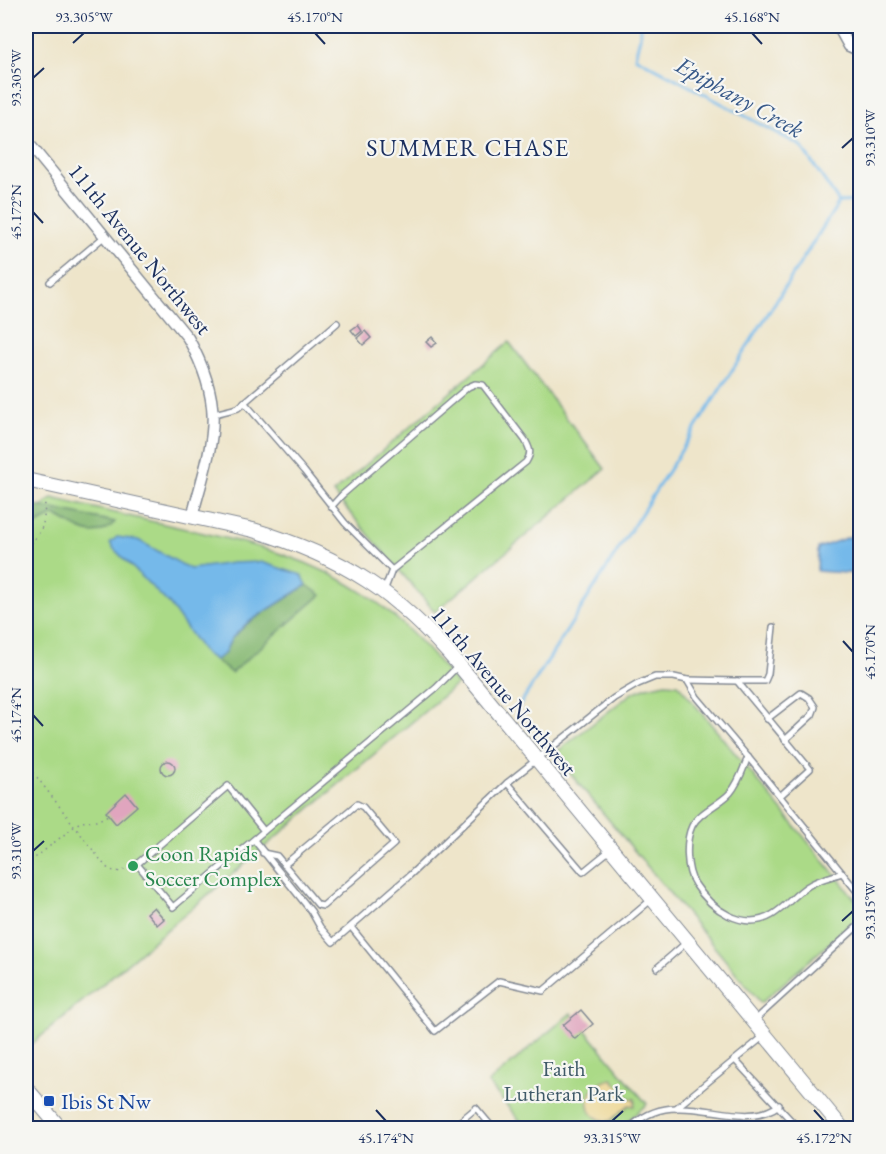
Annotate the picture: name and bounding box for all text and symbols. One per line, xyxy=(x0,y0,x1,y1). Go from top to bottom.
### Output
text: 93.305°W xyxy=(55,7,113,26)
text: 45.170°N xyxy=(287,7,343,26)
text: 45.168°N xyxy=(724,7,780,26)
text: 93.305°W xyxy=(6,49,25,107)
water label: Epiphany Creek xyxy=(670,49,810,145)
text: 93.310°W xyxy=(860,109,879,167)
district label: SUMMER CHASE xyxy=(366,132,570,163)
street label: 111th Avenue Northwest xyxy=(62,157,218,341)
text: 45.172°N xyxy=(6,184,25,240)
street label: 111th Avenue Northwest xyxy=(425,600,583,782)
text: 45.170°N xyxy=(860,624,879,680)
text: 45.174°N xyxy=(6,687,25,743)
text: 93.310°W xyxy=(6,822,25,880)
place label: Coon Rapids Soccer Complex xyxy=(145,839,282,893)
marker: Coon Rapids Soccer Complex xyxy=(126,859,140,873)
text: 93.315°W xyxy=(860,882,879,940)
park label: Faith Lutheran Park xyxy=(504,1054,625,1108)
place label: Ibis St Nw xyxy=(61,1087,152,1116)
marker: Ibis St Nw xyxy=(42,1094,56,1108)
text: 45.174°N xyxy=(358,1128,414,1147)
text: 93.315°W xyxy=(583,1128,641,1147)
text: 45.172°N xyxy=(796,1128,852,1147)

